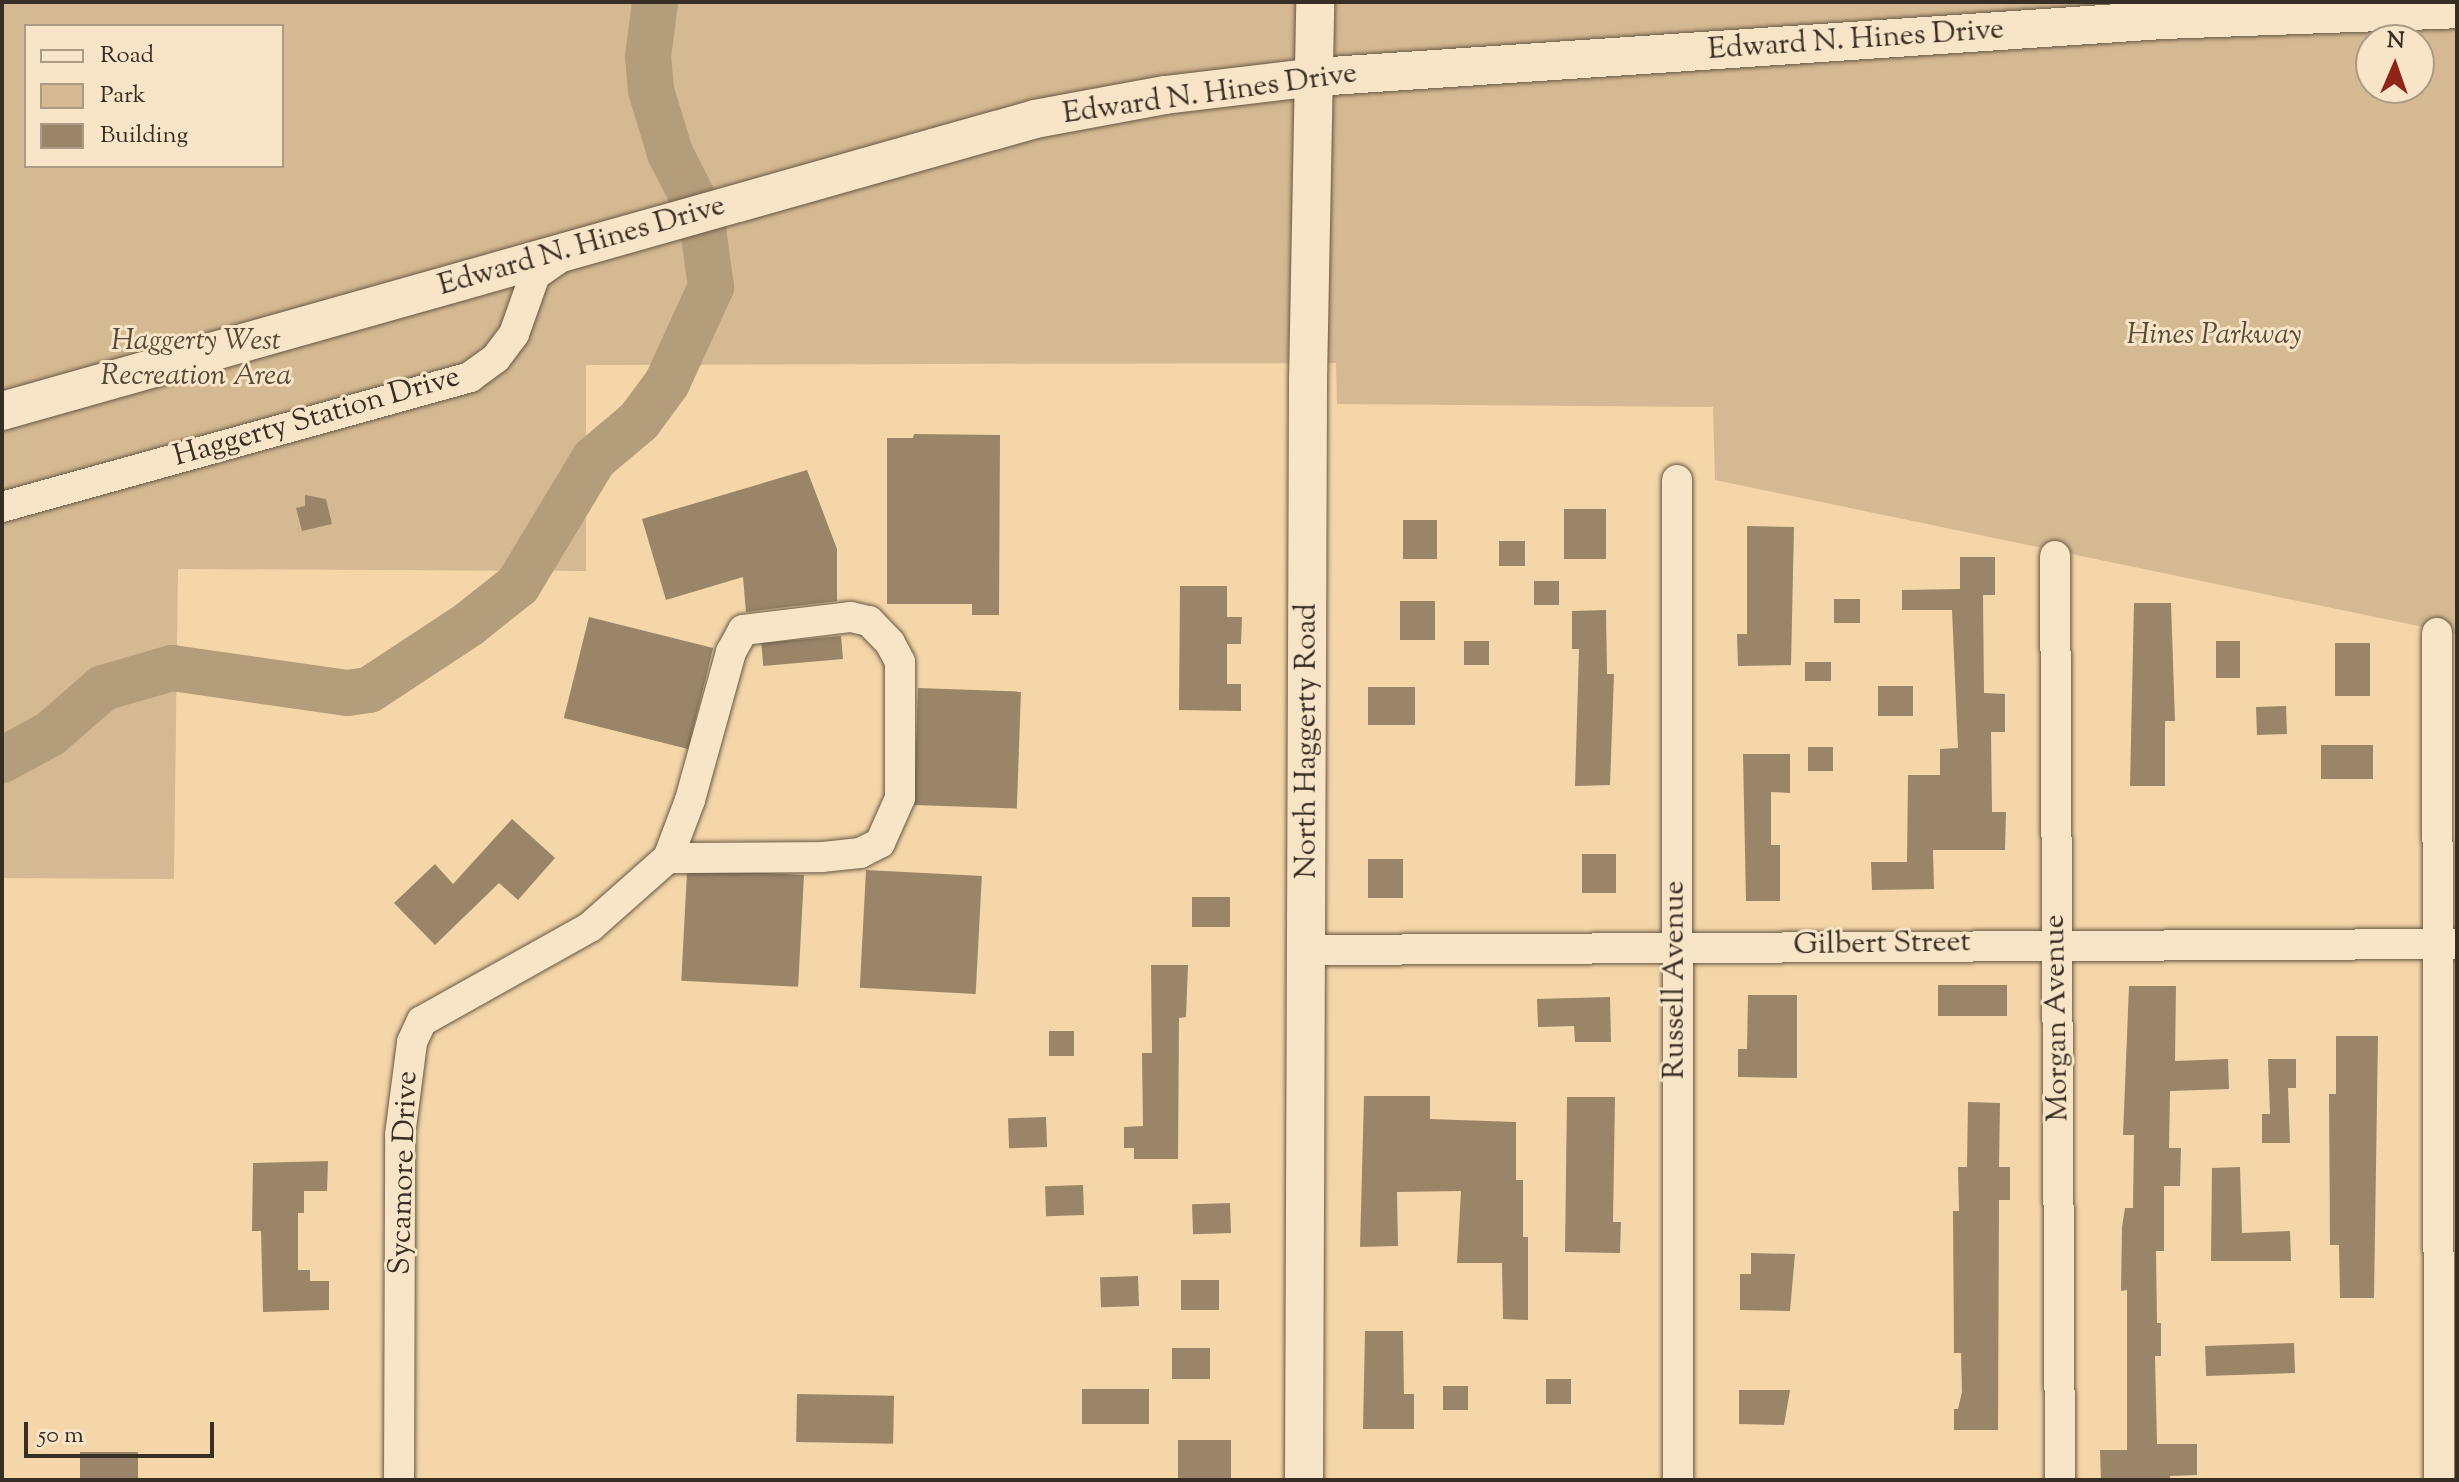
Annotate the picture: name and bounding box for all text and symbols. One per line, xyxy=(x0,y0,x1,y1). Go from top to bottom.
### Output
street label: Edward N. Hines Drive xyxy=(1707,13,2005,69)
legend xyxy=(24,24,284,168)
north arrow xyxy=(2355,24,2435,104)
text: N xyxy=(2386,26,2405,58)
text: Road xyxy=(100,39,154,73)
street label: Edward N. Hines Drive xyxy=(1061,57,1359,133)
text: Park xyxy=(100,79,146,113)
text: Building xyxy=(100,119,188,153)
street label: Edward N. Hines Drive xyxy=(434,189,730,305)
park label: Hines Parkway xyxy=(2126,318,2302,354)
park label: Haggerty West Recreation Area xyxy=(100,324,292,394)
street label: Haggerty Station Drive xyxy=(170,360,464,476)
street label: North Haggerty Road xyxy=(1290,603,1326,879)
street label: Russell Avenue xyxy=(1658,881,1694,1079)
street label: Morgan Avenue xyxy=(2038,914,2078,1122)
street label: Gilbert Street xyxy=(1793,925,1971,965)
street label: Sycamore Drive xyxy=(383,1070,427,1276)
scale bar xyxy=(28,1406,218,1456)
text: 50 m xyxy=(38,1419,84,1453)

